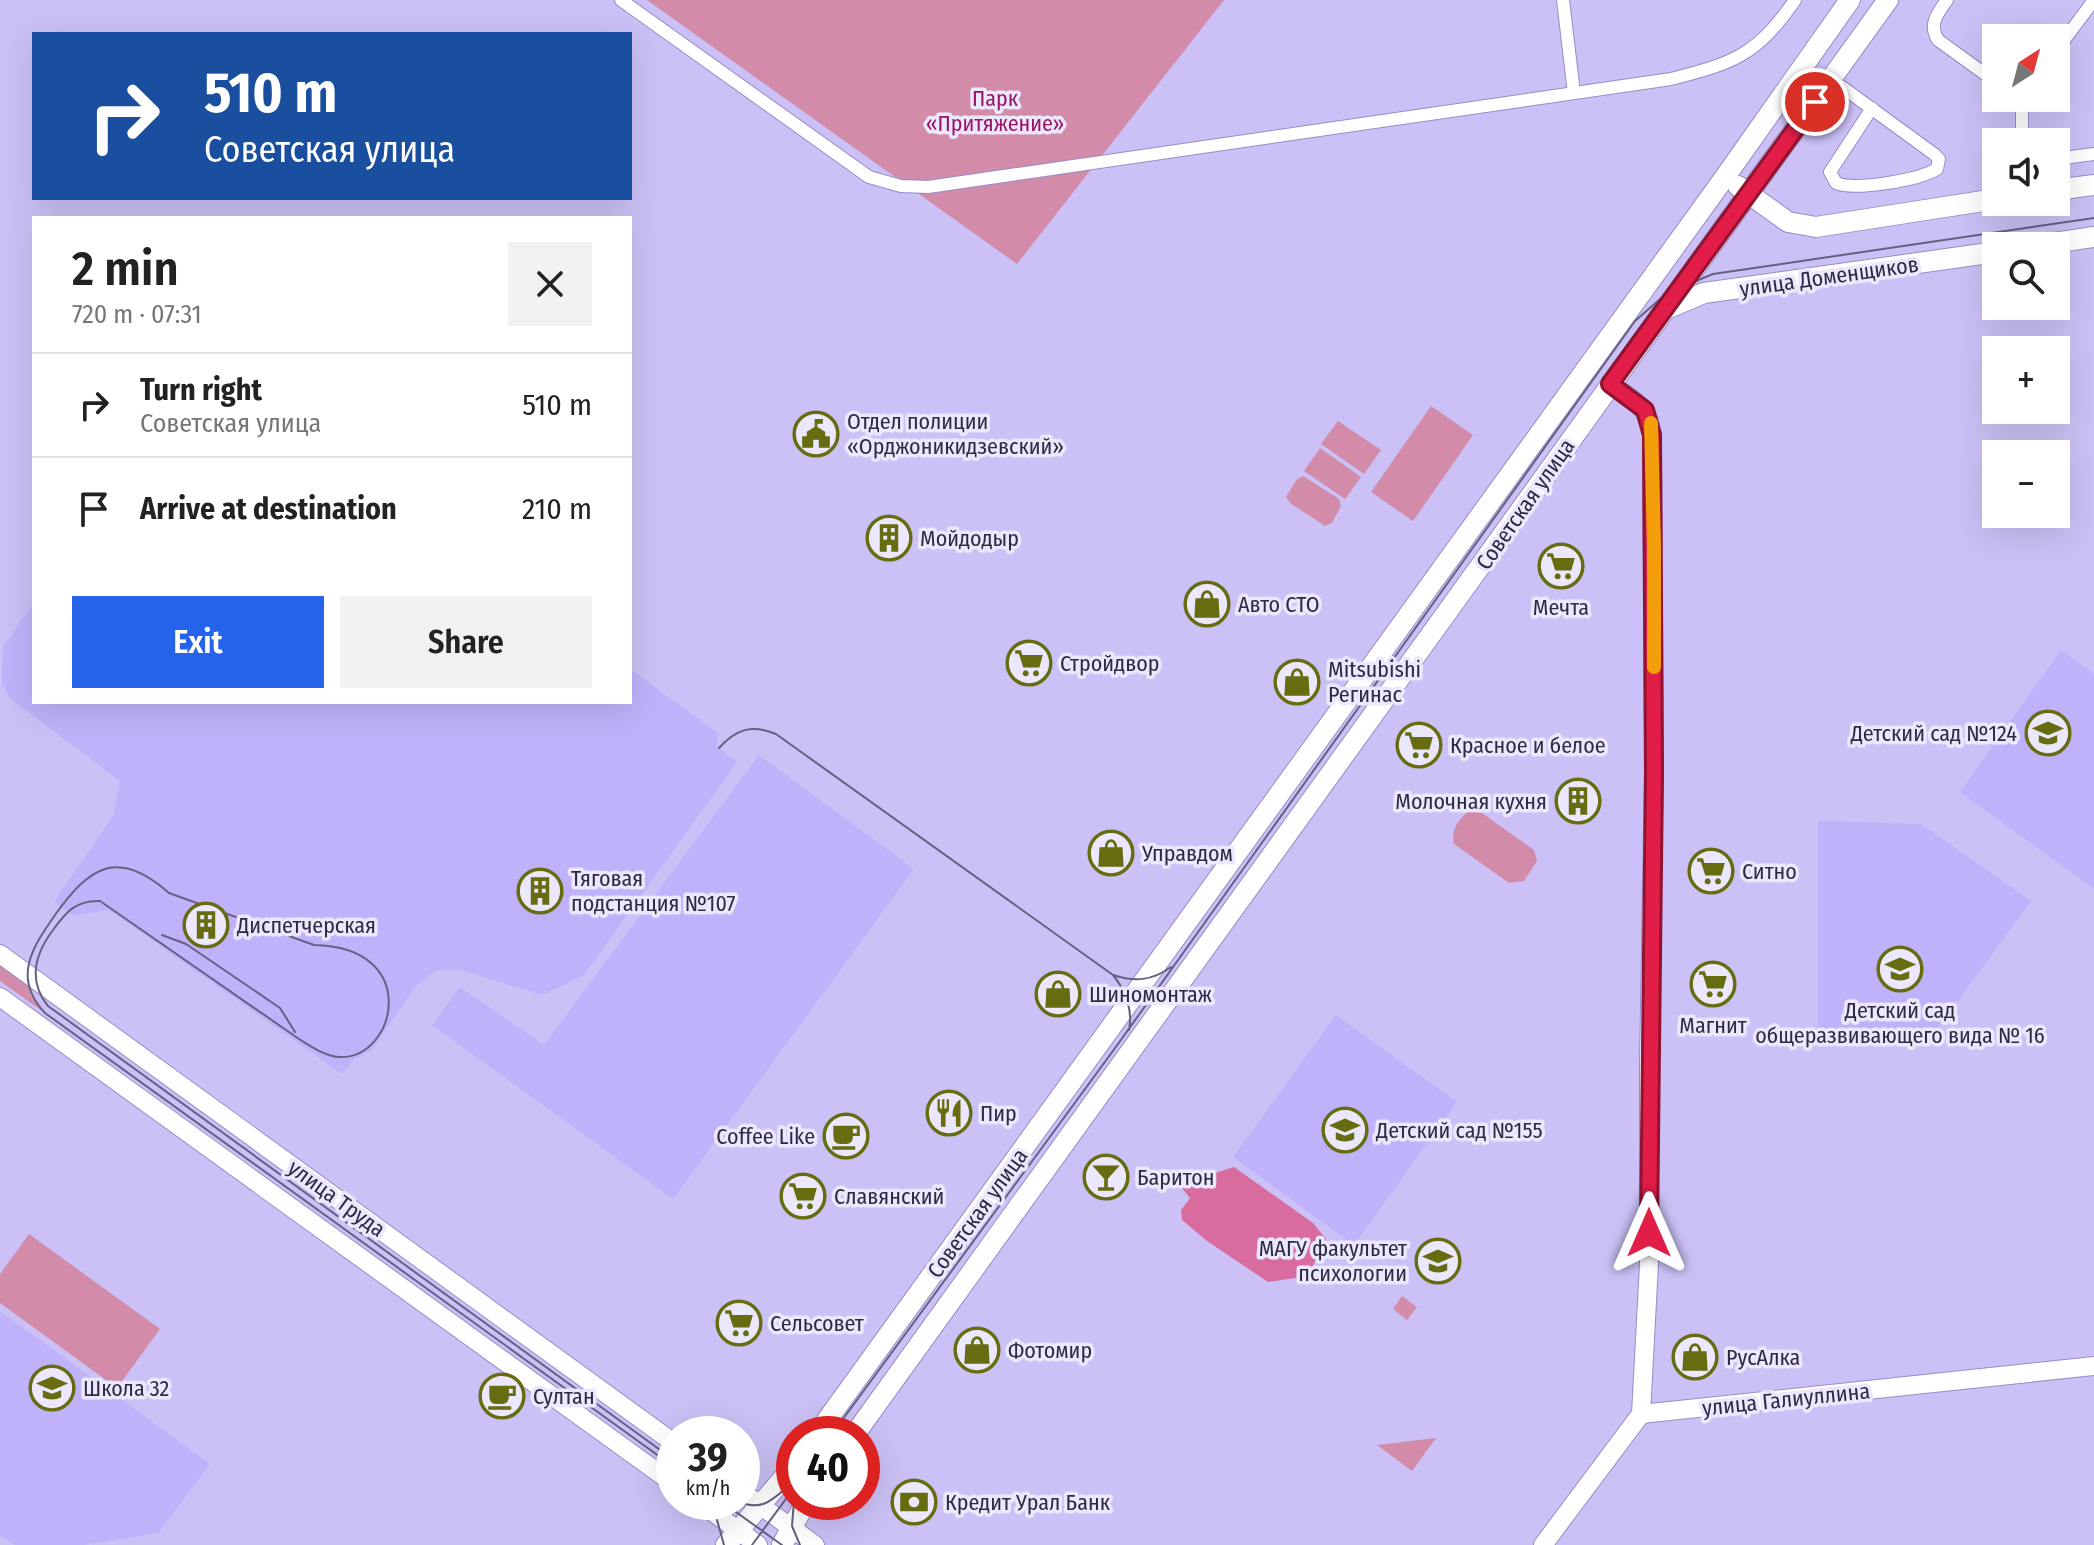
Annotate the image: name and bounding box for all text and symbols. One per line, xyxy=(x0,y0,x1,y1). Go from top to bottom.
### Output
north arrow xyxy=(1982,24,2070,112)
map controls xyxy=(1982,24,2070,528)
text: 510 m xyxy=(204,60,337,127)
icon: right xyxy=(72,64,176,168)
pin xyxy=(1781,68,1849,136)
icon: arrive xyxy=(1793,80,1837,124)
park label: Парк «Притяжение» xyxy=(926,85,1064,137)
text: Советская улица xyxy=(204,128,455,172)
button: sound xyxy=(1982,128,2070,216)
button: search xyxy=(1982,232,2070,320)
text: 2 min xyxy=(72,240,179,298)
button: close xyxy=(508,242,592,326)
street label: улица Доменщиков xyxy=(1738,251,1920,302)
text: 720 m · 07:31 xyxy=(72,299,202,330)
button: + xyxy=(1982,336,2070,424)
text: Turn right xyxy=(140,372,262,408)
icon: right xyxy=(72,383,116,427)
text: 510 m xyxy=(522,387,592,423)
text: Советская улица xyxy=(140,408,321,439)
place label: Отдел полиции «Орджоникидзевский» xyxy=(847,408,1064,460)
public building icon: Отдел полиции «Орджоникидзевский» xyxy=(792,410,840,458)
street label: Советская улица xyxy=(1470,434,1580,575)
button: − xyxy=(1982,440,2070,528)
icon: arrive xyxy=(72,487,116,531)
text: Arrive at destination xyxy=(140,491,397,527)
text: 210 m xyxy=(522,491,592,527)
building icon: Мойдодыр xyxy=(865,514,913,562)
place label: Мойдодыр xyxy=(920,525,1019,552)
supermarket icon: Мечта xyxy=(1537,542,1585,590)
shop icon: Авто СТО xyxy=(1183,580,1231,628)
place label: Авто СТО xyxy=(1238,591,1320,618)
place label: Мечта xyxy=(1533,594,1589,621)
button: Exit xyxy=(72,596,324,688)
button: Share xyxy=(340,596,592,688)
supermarket icon: Стройдвор xyxy=(1005,639,1053,687)
place label: Стройдвор xyxy=(1060,650,1159,677)
place label: Mitsubishi Регинас xyxy=(1328,656,1421,708)
shop icon: Mitsubishi Регинас xyxy=(1273,658,1321,706)
school or university icon: Детский сад №124 xyxy=(2024,709,2072,757)
place label: Детский сад №124 xyxy=(1850,720,2017,747)
supermarket icon: Красное и белое xyxy=(1395,721,1443,769)
place label: Красное и белое xyxy=(1450,732,1606,759)
building icon: Молочная кухня xyxy=(1554,777,1602,825)
place label: Молочная кухня xyxy=(1395,788,1547,815)
shop icon: Управдом xyxy=(1087,829,1135,877)
place label: Управдом xyxy=(1141,840,1233,867)
supermarket icon: Ситно xyxy=(1687,847,1735,895)
place label: Ситно xyxy=(1742,858,1797,885)
place label: Тяговая подстанция №107 xyxy=(571,865,735,917)
building icon: Тяговая подстанция №107 xyxy=(516,867,564,915)
building icon: Диспетчерская xyxy=(182,901,230,949)
place label: Диспетчерская xyxy=(236,912,376,939)
school or university icon: Детский сад общеразвивающего вида № 16 xyxy=(1876,945,1924,993)
supermarket icon: Магнит xyxy=(1689,960,1737,1008)
shop icon: Шиномонтаж xyxy=(1034,970,1082,1018)
place label: Шиномонтаж xyxy=(1089,981,1212,1008)
place label: Детский сад общеразвивающего вида № 16 xyxy=(1755,997,2045,1049)
place label: Магнит xyxy=(1679,1012,1747,1039)
restaurant icon: Пир xyxy=(925,1089,973,1137)
place label: Пир xyxy=(980,1100,1017,1127)
school or university icon: Детский сад №155 xyxy=(1321,1106,1369,1154)
cafe icon: Coffee Like xyxy=(822,1112,870,1160)
place label: Детский сад №155 xyxy=(1375,1117,1543,1144)
place label: Coffee Like xyxy=(716,1123,815,1150)
street label: Советская улица xyxy=(921,1143,1033,1283)
bar icon: Баритон xyxy=(1082,1153,1130,1201)
street label: улица Труда xyxy=(283,1154,391,1243)
place label: Баритон xyxy=(1137,1164,1215,1191)
supermarket icon: Славянский xyxy=(779,1172,827,1220)
place label: Славянский xyxy=(834,1183,944,1210)
position arrow xyxy=(1607,1191,1691,1275)
place label: МАГУ факультет психологии xyxy=(1259,1235,1407,1287)
school or university icon: МАГУ факультет психологии xyxy=(1414,1237,1462,1285)
supermarket icon: Сельсовет xyxy=(715,1299,763,1347)
place label: Сельсовет xyxy=(770,1310,864,1337)
shop icon: Фотомир xyxy=(953,1326,1001,1374)
shop icon: РусАлка xyxy=(1671,1333,1719,1381)
place label: Фотомир xyxy=(1008,1337,1092,1364)
place label: РусАлка xyxy=(1726,1344,1800,1371)
school or university icon: Школа 32 xyxy=(28,1364,76,1412)
cafe icon: Султан xyxy=(478,1372,526,1420)
place label: Школа 32 xyxy=(83,1375,169,1402)
street label: улица Галиуллина xyxy=(1701,1377,1871,1422)
place label: Султан xyxy=(533,1383,595,1410)
speed limit sign: 40 xyxy=(776,1416,880,1520)
text: 39 xyxy=(688,1434,728,1482)
text: km/h xyxy=(686,1476,730,1500)
bank icon: Кредит Урал Банк xyxy=(890,1478,938,1526)
place label: Кредит Урал Банк xyxy=(945,1489,1111,1516)

